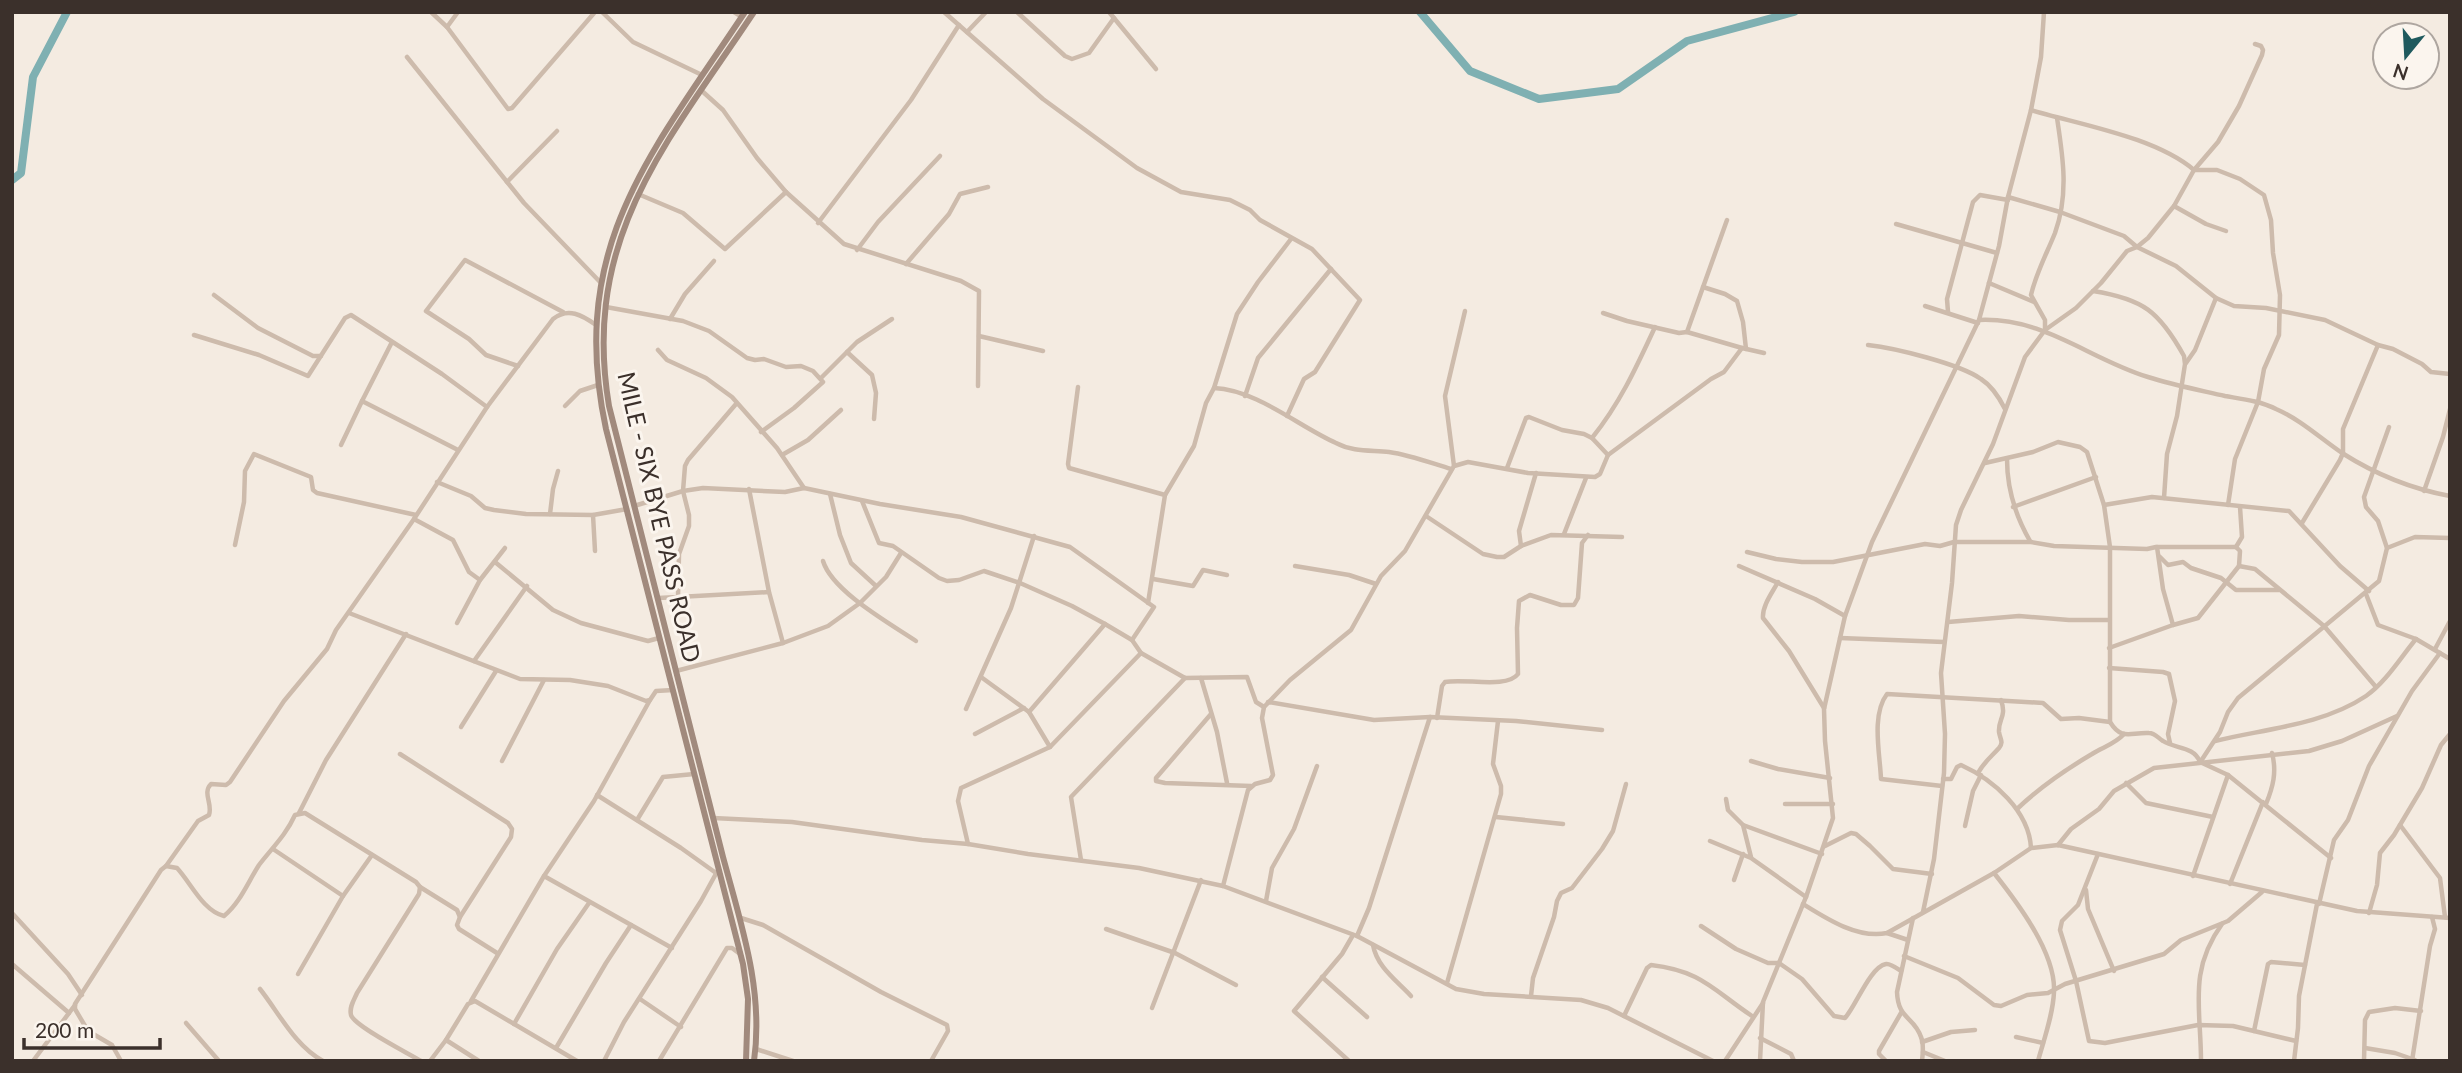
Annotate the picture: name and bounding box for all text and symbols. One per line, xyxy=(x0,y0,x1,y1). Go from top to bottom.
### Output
north arrow xyxy=(2371,21,2441,91)
text: N xyxy=(2390,59,2411,86)
street label: MILE - SIX BYE PASS ROAD xyxy=(612,369,708,665)
scale bar xyxy=(24,1006,161,1050)
text: 200 m xyxy=(35,1017,94,1042)

